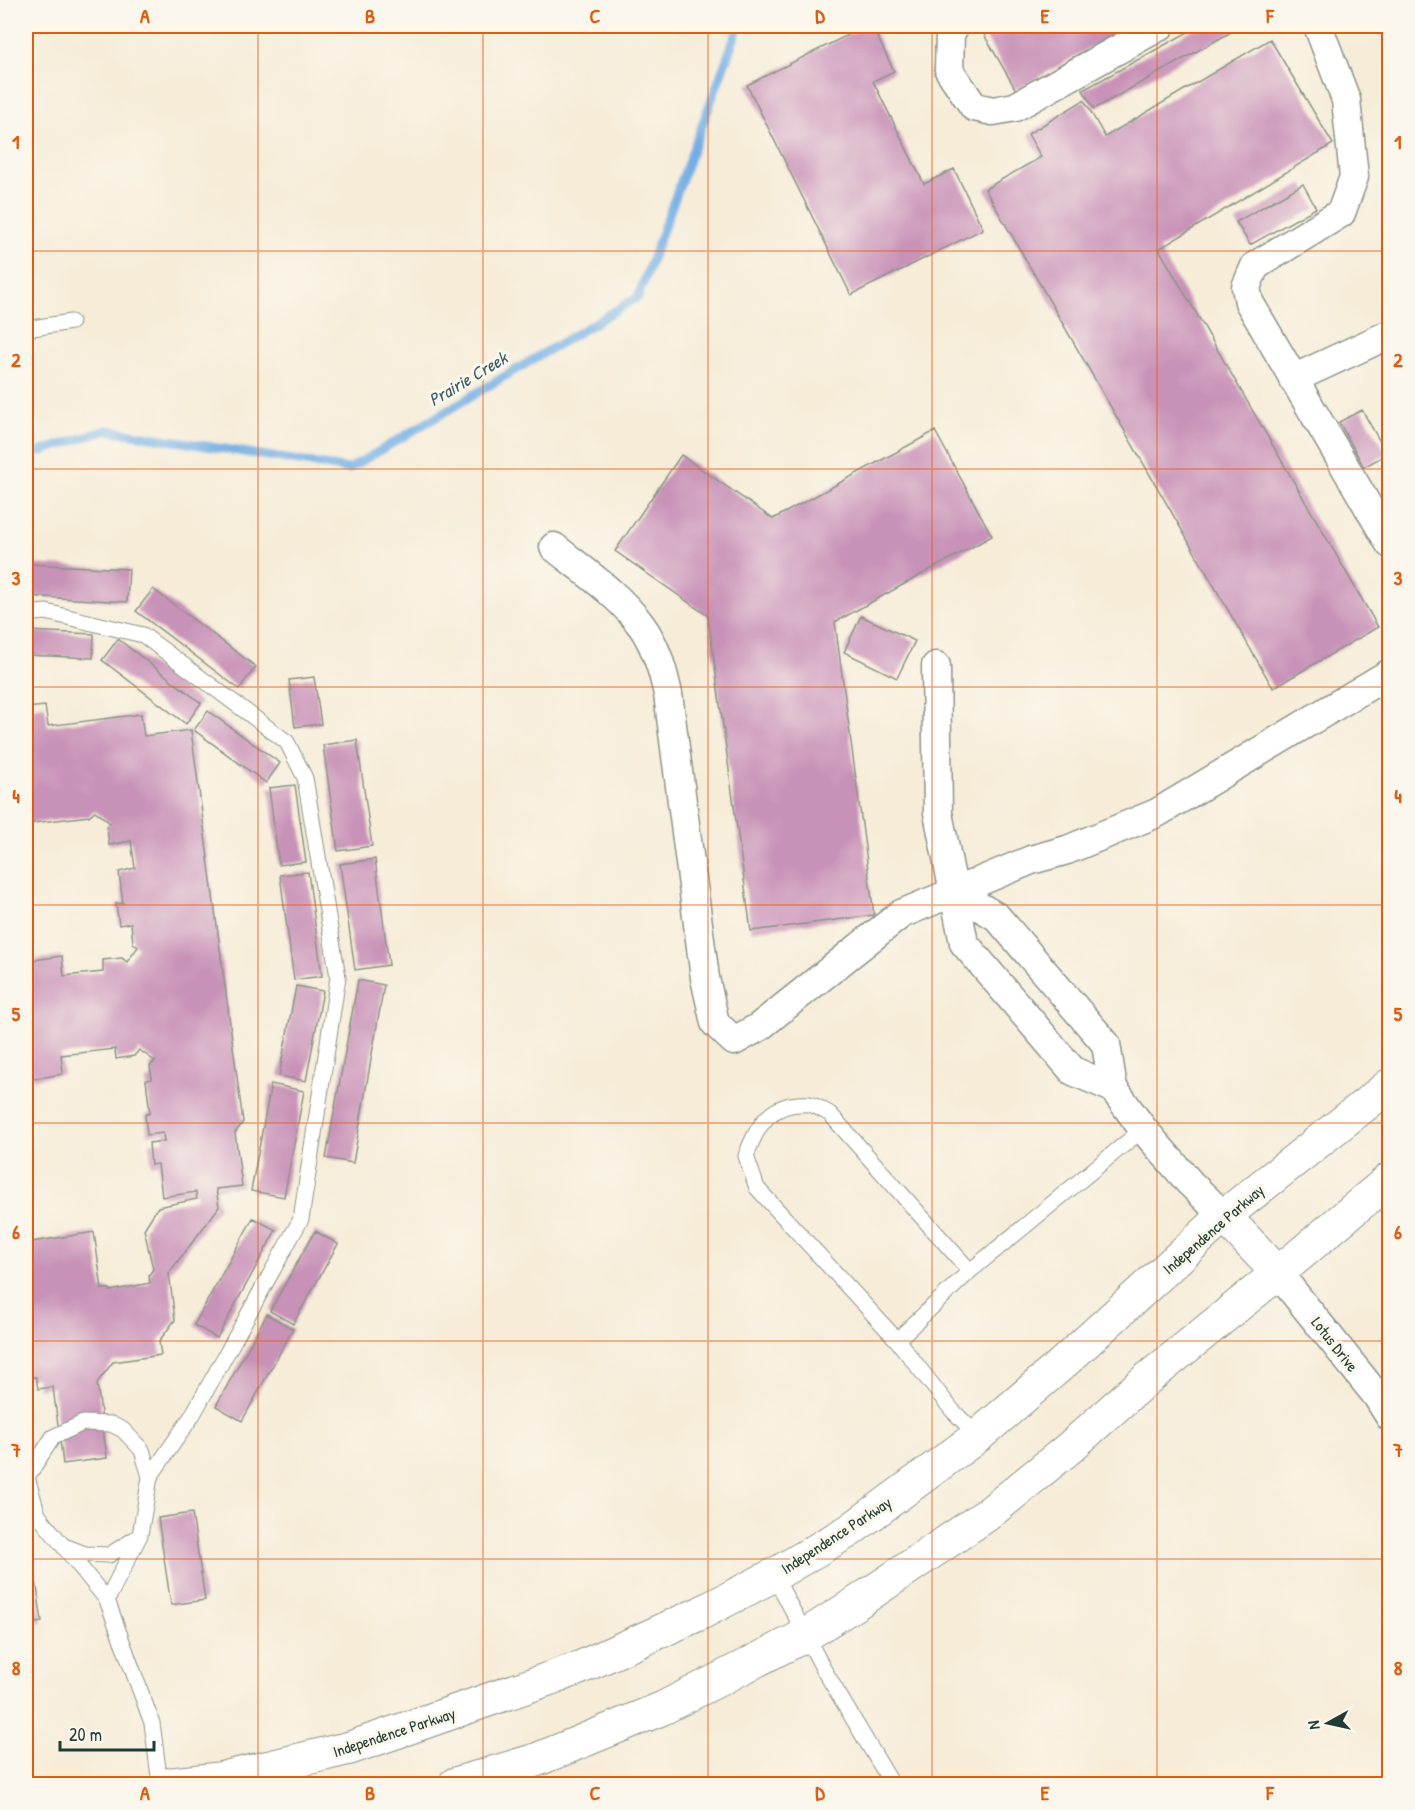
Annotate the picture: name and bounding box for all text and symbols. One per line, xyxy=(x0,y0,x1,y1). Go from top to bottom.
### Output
text: A xyxy=(140,2,150,29)
text: B xyxy=(365,2,375,29)
text: C xyxy=(590,2,601,29)
text: D xyxy=(815,2,825,29)
text: E xyxy=(1041,2,1050,29)
text: F xyxy=(1265,2,1275,29)
text: 1 xyxy=(12,128,20,155)
text: 1 xyxy=(1394,128,1402,155)
water label: Prairie Creek xyxy=(424,345,513,412)
text: 2 xyxy=(11,346,21,373)
text: 2 xyxy=(1393,346,1403,373)
text: 3 xyxy=(12,564,21,591)
text: 3 xyxy=(1394,564,1403,591)
text: 4 xyxy=(12,782,20,809)
text: 4 xyxy=(1394,782,1402,809)
text: 5 xyxy=(12,1000,21,1027)
text: 5 xyxy=(1394,1000,1403,1027)
street label: Independence Parkway xyxy=(1158,1179,1268,1279)
text: 6 xyxy=(12,1218,20,1245)
text: 6 xyxy=(1394,1218,1402,1245)
street label: Lotus Drive xyxy=(1307,1312,1364,1377)
text: 7 xyxy=(10,1436,21,1463)
text: 7 xyxy=(1392,1436,1403,1463)
street label: Independence Parkway xyxy=(777,1491,896,1579)
text: 8 xyxy=(12,1654,21,1681)
text: 8 xyxy=(1394,1654,1403,1681)
north arrow xyxy=(1298,1693,1358,1753)
street label: Independence Parkway xyxy=(330,1702,458,1762)
scale bar xyxy=(60,1714,154,1752)
text: N xyxy=(1302,1719,1325,1731)
text: 20 m xyxy=(69,1722,102,1747)
text: A xyxy=(140,1779,150,1806)
text: B xyxy=(365,1779,375,1806)
text: C xyxy=(590,1779,601,1806)
text: D xyxy=(815,1779,825,1806)
text: E xyxy=(1041,1779,1050,1806)
text: F xyxy=(1265,1779,1275,1806)

